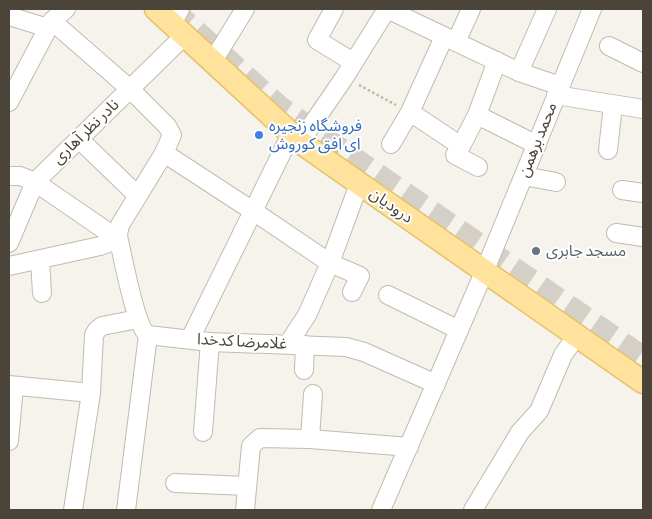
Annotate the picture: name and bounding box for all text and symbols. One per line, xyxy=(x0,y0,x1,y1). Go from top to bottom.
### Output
street label: نادر نظر آهاری xyxy=(49,96,123,168)
street label: محمد برهمن xyxy=(514,100,562,180)
place label: فروشگاه زنجیره ای افق کوروش xyxy=(269,117,362,154)
marker: فروشگاه زنجیره ای افق کوروش xyxy=(253,129,265,141)
street label: درودیان xyxy=(366,184,416,228)
place label: مسجد جابری xyxy=(546,242,626,261)
marker: مسجد جابری xyxy=(530,245,542,257)
street label: غلامرضا کدخدا xyxy=(196,330,288,354)

